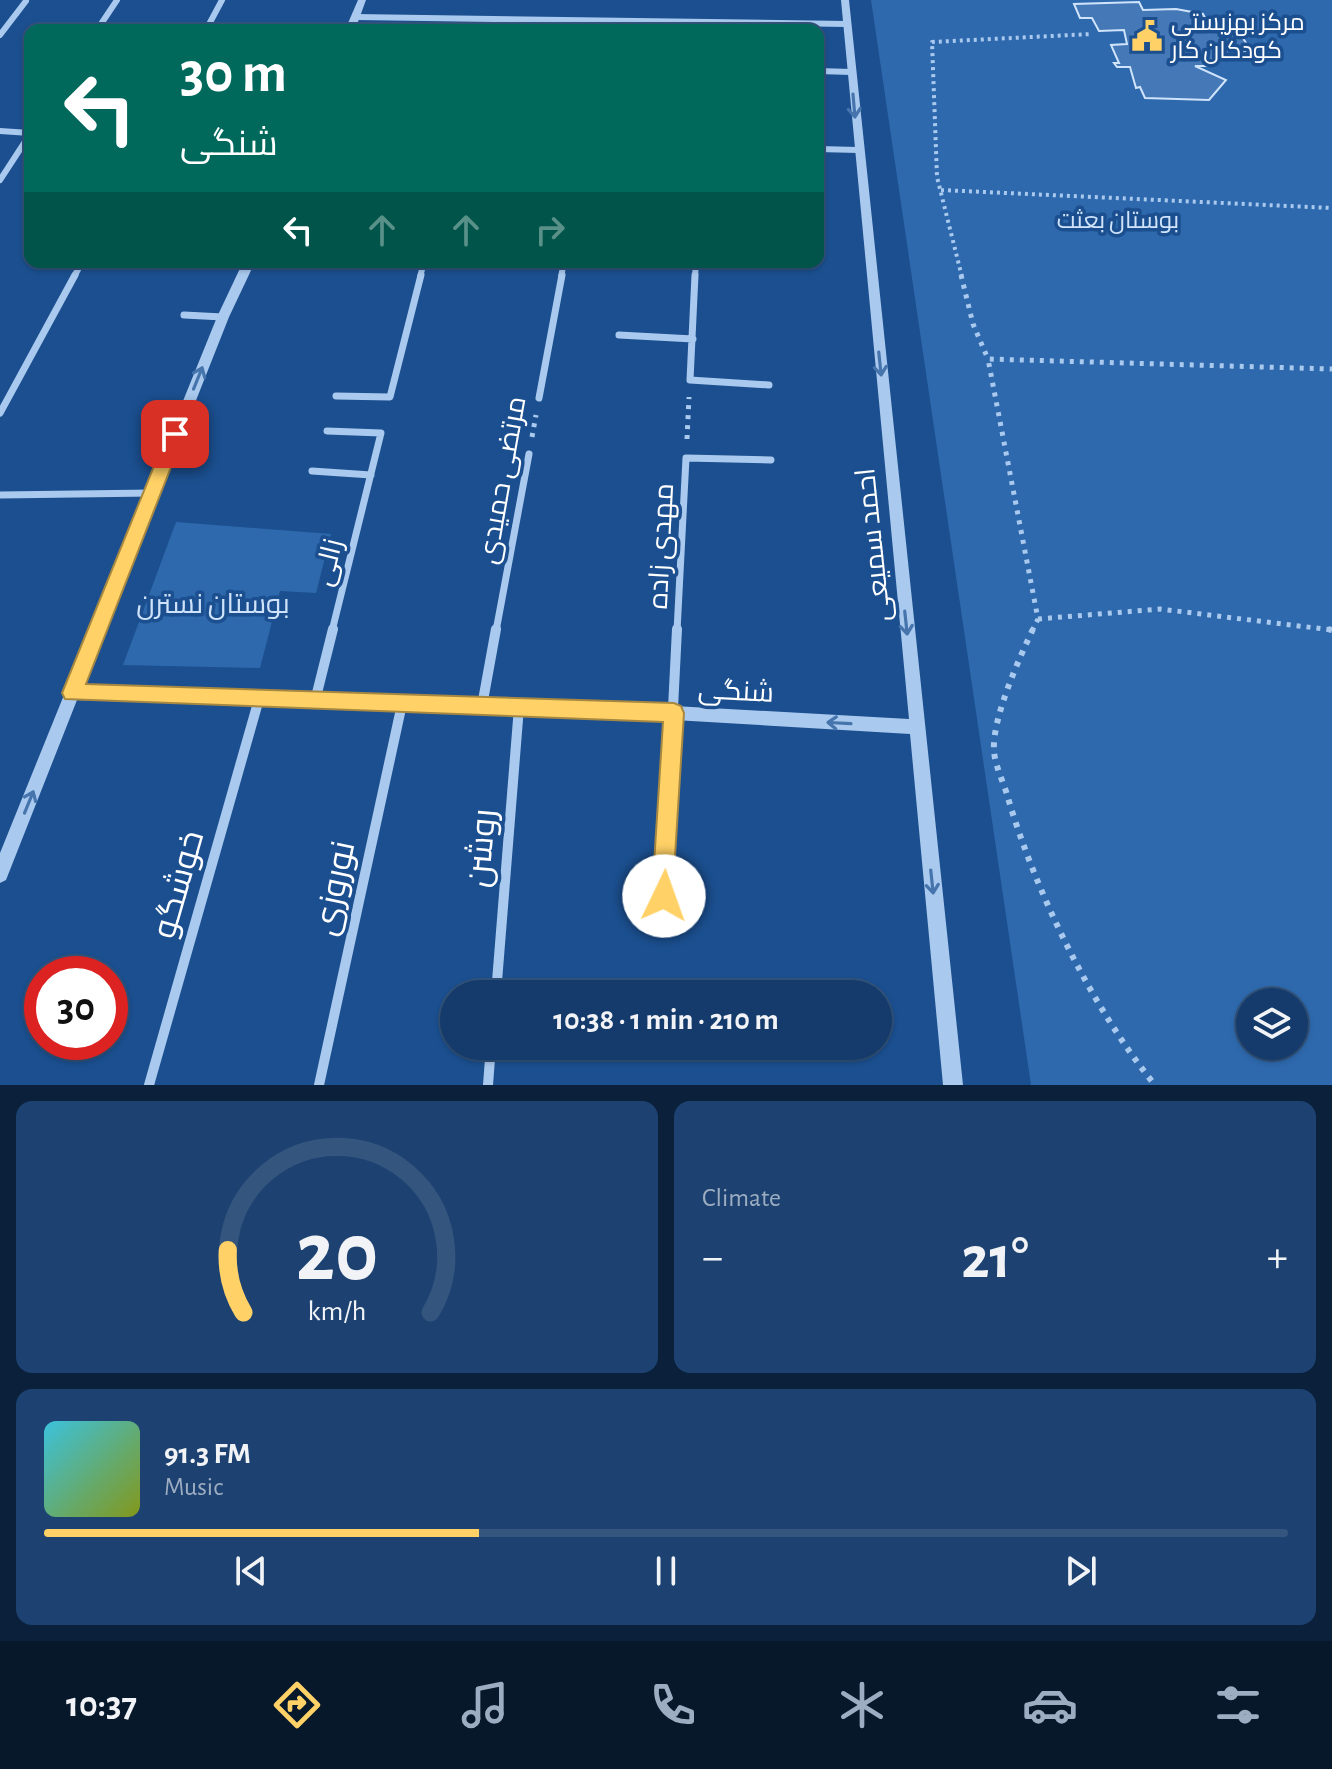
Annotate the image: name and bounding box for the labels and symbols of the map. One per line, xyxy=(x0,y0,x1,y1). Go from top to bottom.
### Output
place label: مرکز بهزیستی کودکان کار xyxy=(1169,11,1305,64)
public building icon: مرکز بهزیستی کودکان کار xyxy=(1130,19,1164,53)
one-way arrow xyxy=(847,92,862,119)
park label: بوستان بعثت xyxy=(1057,208,1179,234)
one-way arrow xyxy=(872,350,887,377)
one-way arrow xyxy=(192,366,206,391)
street label: مرتضی حمیدی xyxy=(474,394,532,567)
pin xyxy=(141,400,209,468)
street label: احمد سمیعی xyxy=(852,466,897,623)
street label: مهدی زاده xyxy=(645,482,680,610)
street label: زالی xyxy=(310,536,349,589)
park label: بوستان نسترن xyxy=(136,591,290,620)
one-way arrow xyxy=(899,609,914,636)
street label: شنگی xyxy=(697,675,775,709)
one-way arrow xyxy=(826,715,853,730)
one-way arrow xyxy=(23,790,37,815)
street label: روشن xyxy=(462,807,504,889)
street label: خوشگو xyxy=(147,827,211,943)
street label: نوروزی xyxy=(308,838,363,939)
position arrow xyxy=(622,854,706,938)
one-way arrow xyxy=(925,868,940,895)
speed limit sign: 30 xyxy=(24,956,128,1060)

